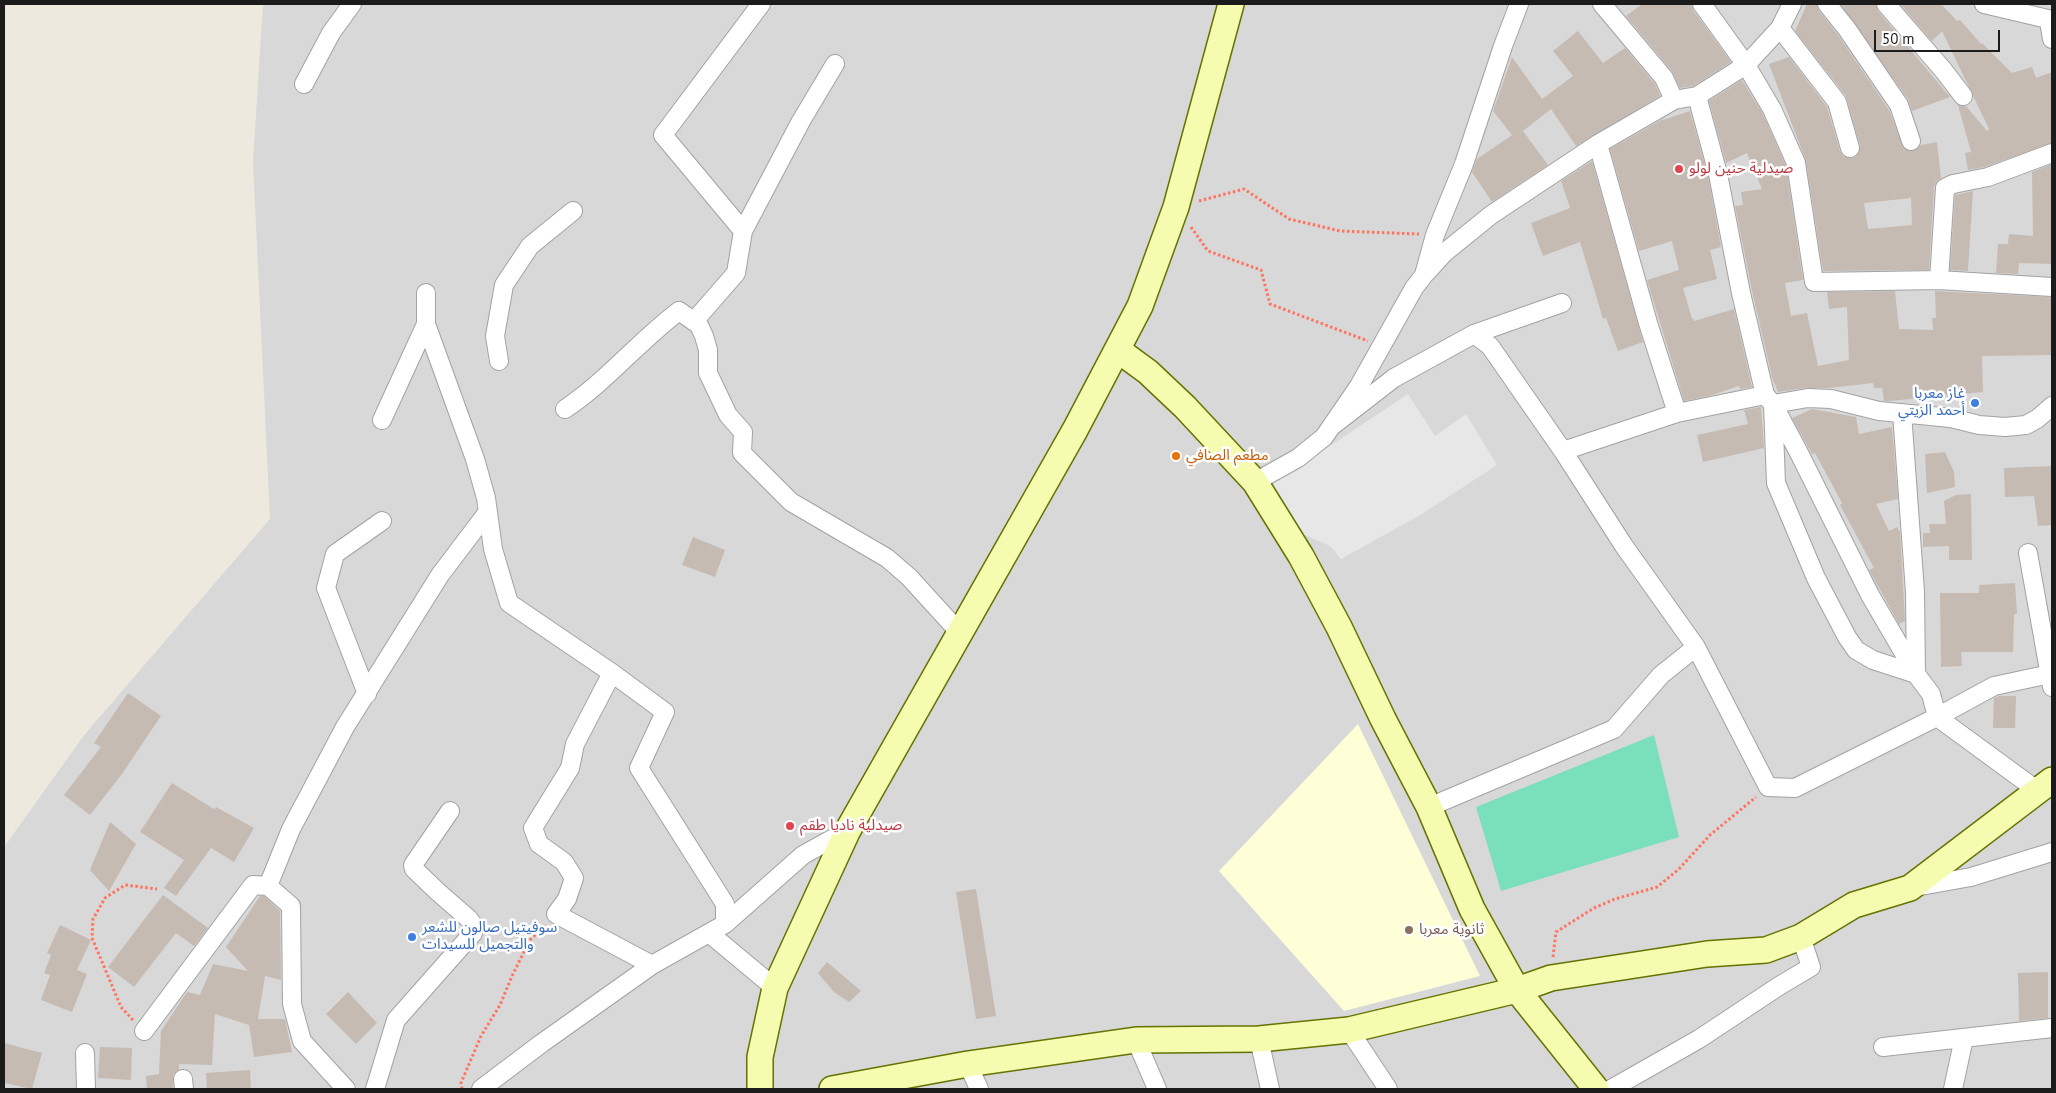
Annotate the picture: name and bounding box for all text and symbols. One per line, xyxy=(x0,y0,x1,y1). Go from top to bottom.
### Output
scale bar xyxy=(1876,20,2002,52)
text: 50 m xyxy=(1882,29,1915,48)
place label: صيدلية حنين لولو xyxy=(1689,160,1793,178)
marker: صيدلية حنين لولو xyxy=(1673,163,1685,175)
place label: غاز معربا أحمد الزيتي xyxy=(1898,385,1965,420)
marker: غاز معربا أحمد الزيتي xyxy=(1969,397,1981,409)
place label: مطعم الصافي xyxy=(1186,447,1269,465)
marker: مطعم الصافي xyxy=(1170,450,1182,462)
place label: صيدلية ناديا طقم xyxy=(800,817,902,835)
marker: صيدلية ناديا طقم xyxy=(784,820,796,832)
place label: سوفيتيل صالون للشعر والتجميل للسيدات xyxy=(422,919,557,954)
place label: ثانوية معربا xyxy=(1419,921,1484,939)
marker: ثانوية معربا xyxy=(1403,924,1415,936)
marker: سوفيتيل صالون للشعر والتجميل للسيدات xyxy=(406,931,418,943)

